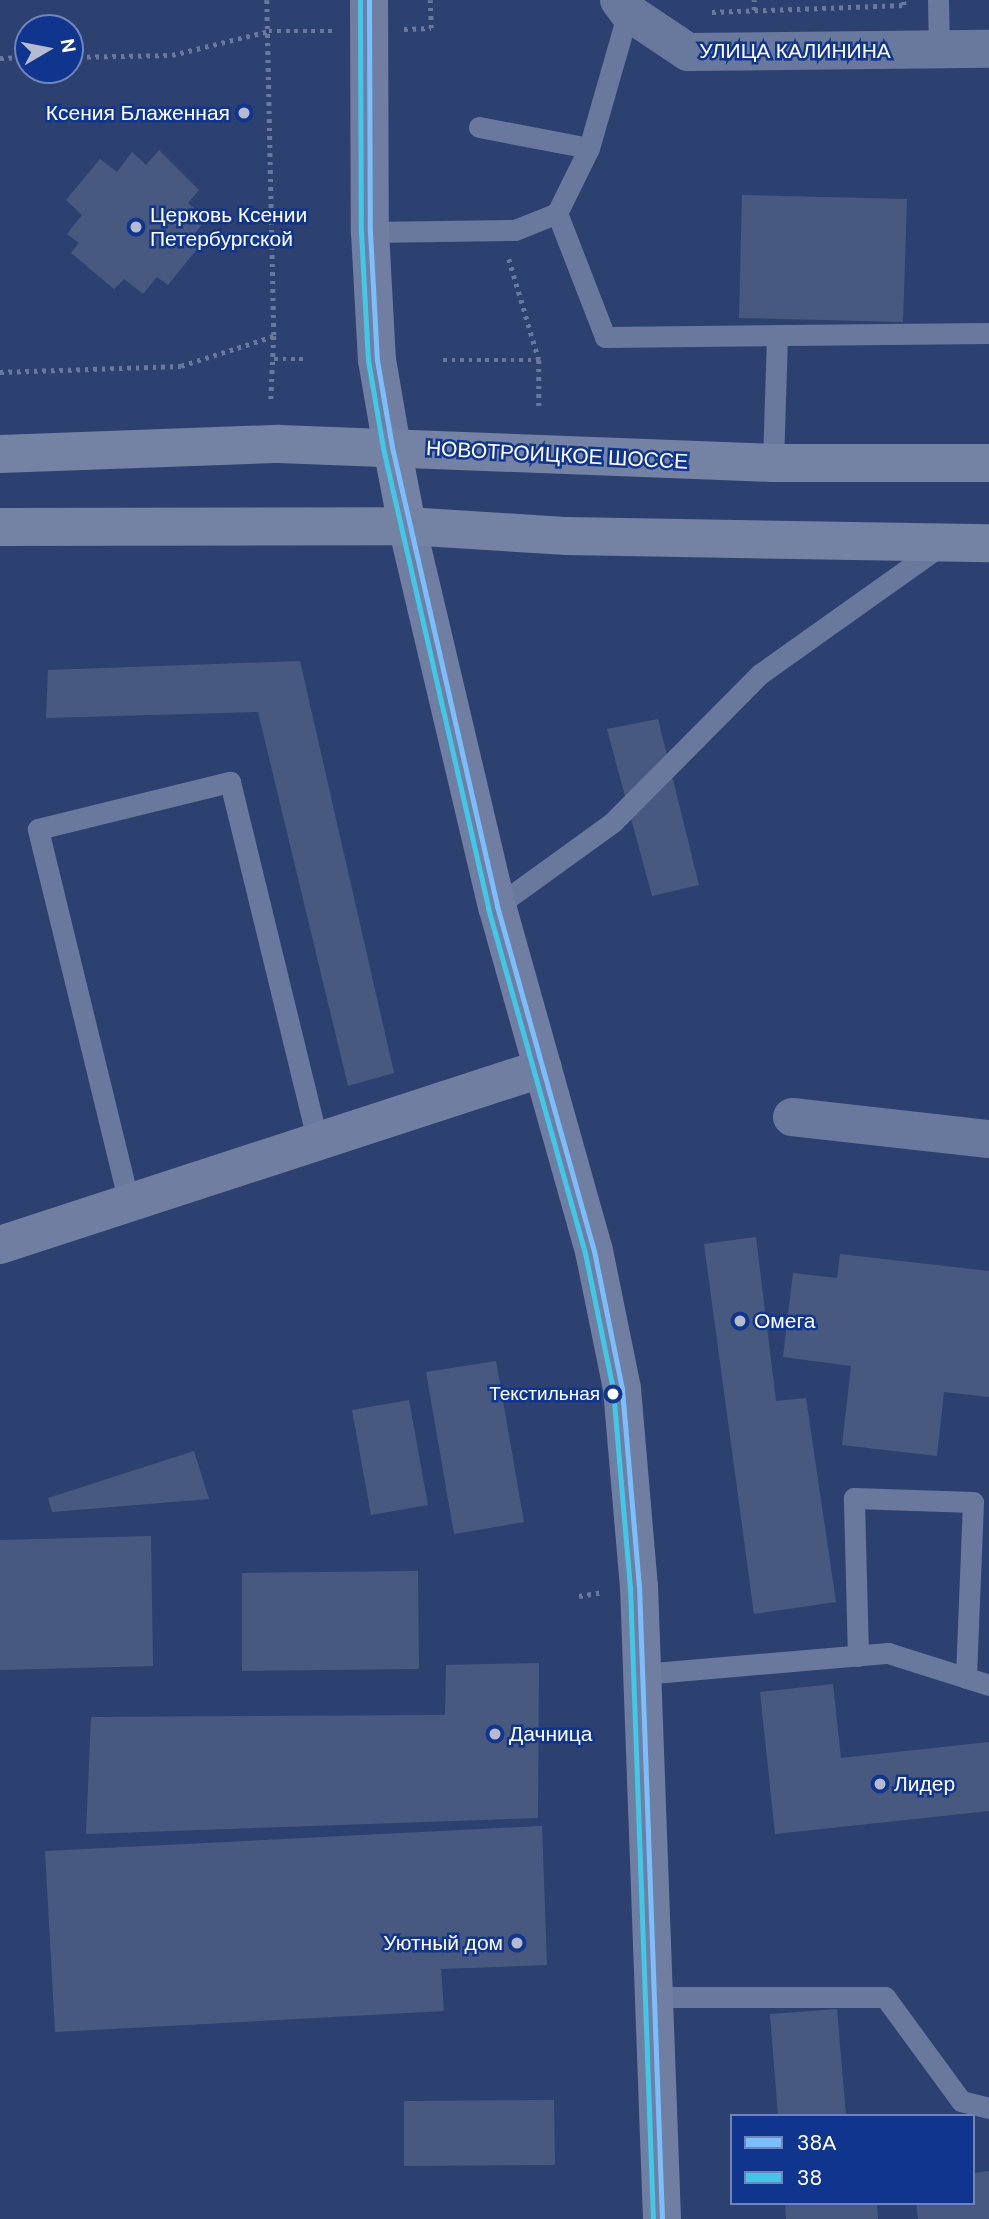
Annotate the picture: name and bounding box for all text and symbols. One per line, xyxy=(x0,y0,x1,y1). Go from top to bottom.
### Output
north arrow xyxy=(14,14,84,84)
text: N xyxy=(55,37,82,55)
street label: УЛИЦА КАЛИНИНА xyxy=(699,38,891,64)
place label: Ксения Блаженная xyxy=(46,100,230,126)
marker: Ксения Блаженная xyxy=(236,105,252,121)
place label: Церковь Ксении Петербургской xyxy=(150,202,307,252)
marker: Церковь Ксении Петербургской xyxy=(128,219,144,235)
street label: НОВОТРОИЦКОЕ ШОССЕ xyxy=(425,436,689,474)
place label: Омега xyxy=(754,1308,815,1334)
marker: Омега xyxy=(732,1313,748,1329)
place label: Текстильная xyxy=(489,1383,600,1405)
marker: Текстильная xyxy=(606,1387,620,1401)
place label: Дачница xyxy=(509,1721,592,1747)
marker: Дачница xyxy=(487,1726,503,1742)
place label: Лидер xyxy=(894,1771,955,1797)
marker: Лидер xyxy=(872,1776,888,1792)
place label: Уютный дом xyxy=(383,1930,503,1956)
marker: Уютный дом xyxy=(509,1935,525,1951)
legend xyxy=(730,2114,975,2205)
text: 38А xyxy=(797,2129,836,2157)
text: 38 xyxy=(797,2164,822,2192)

